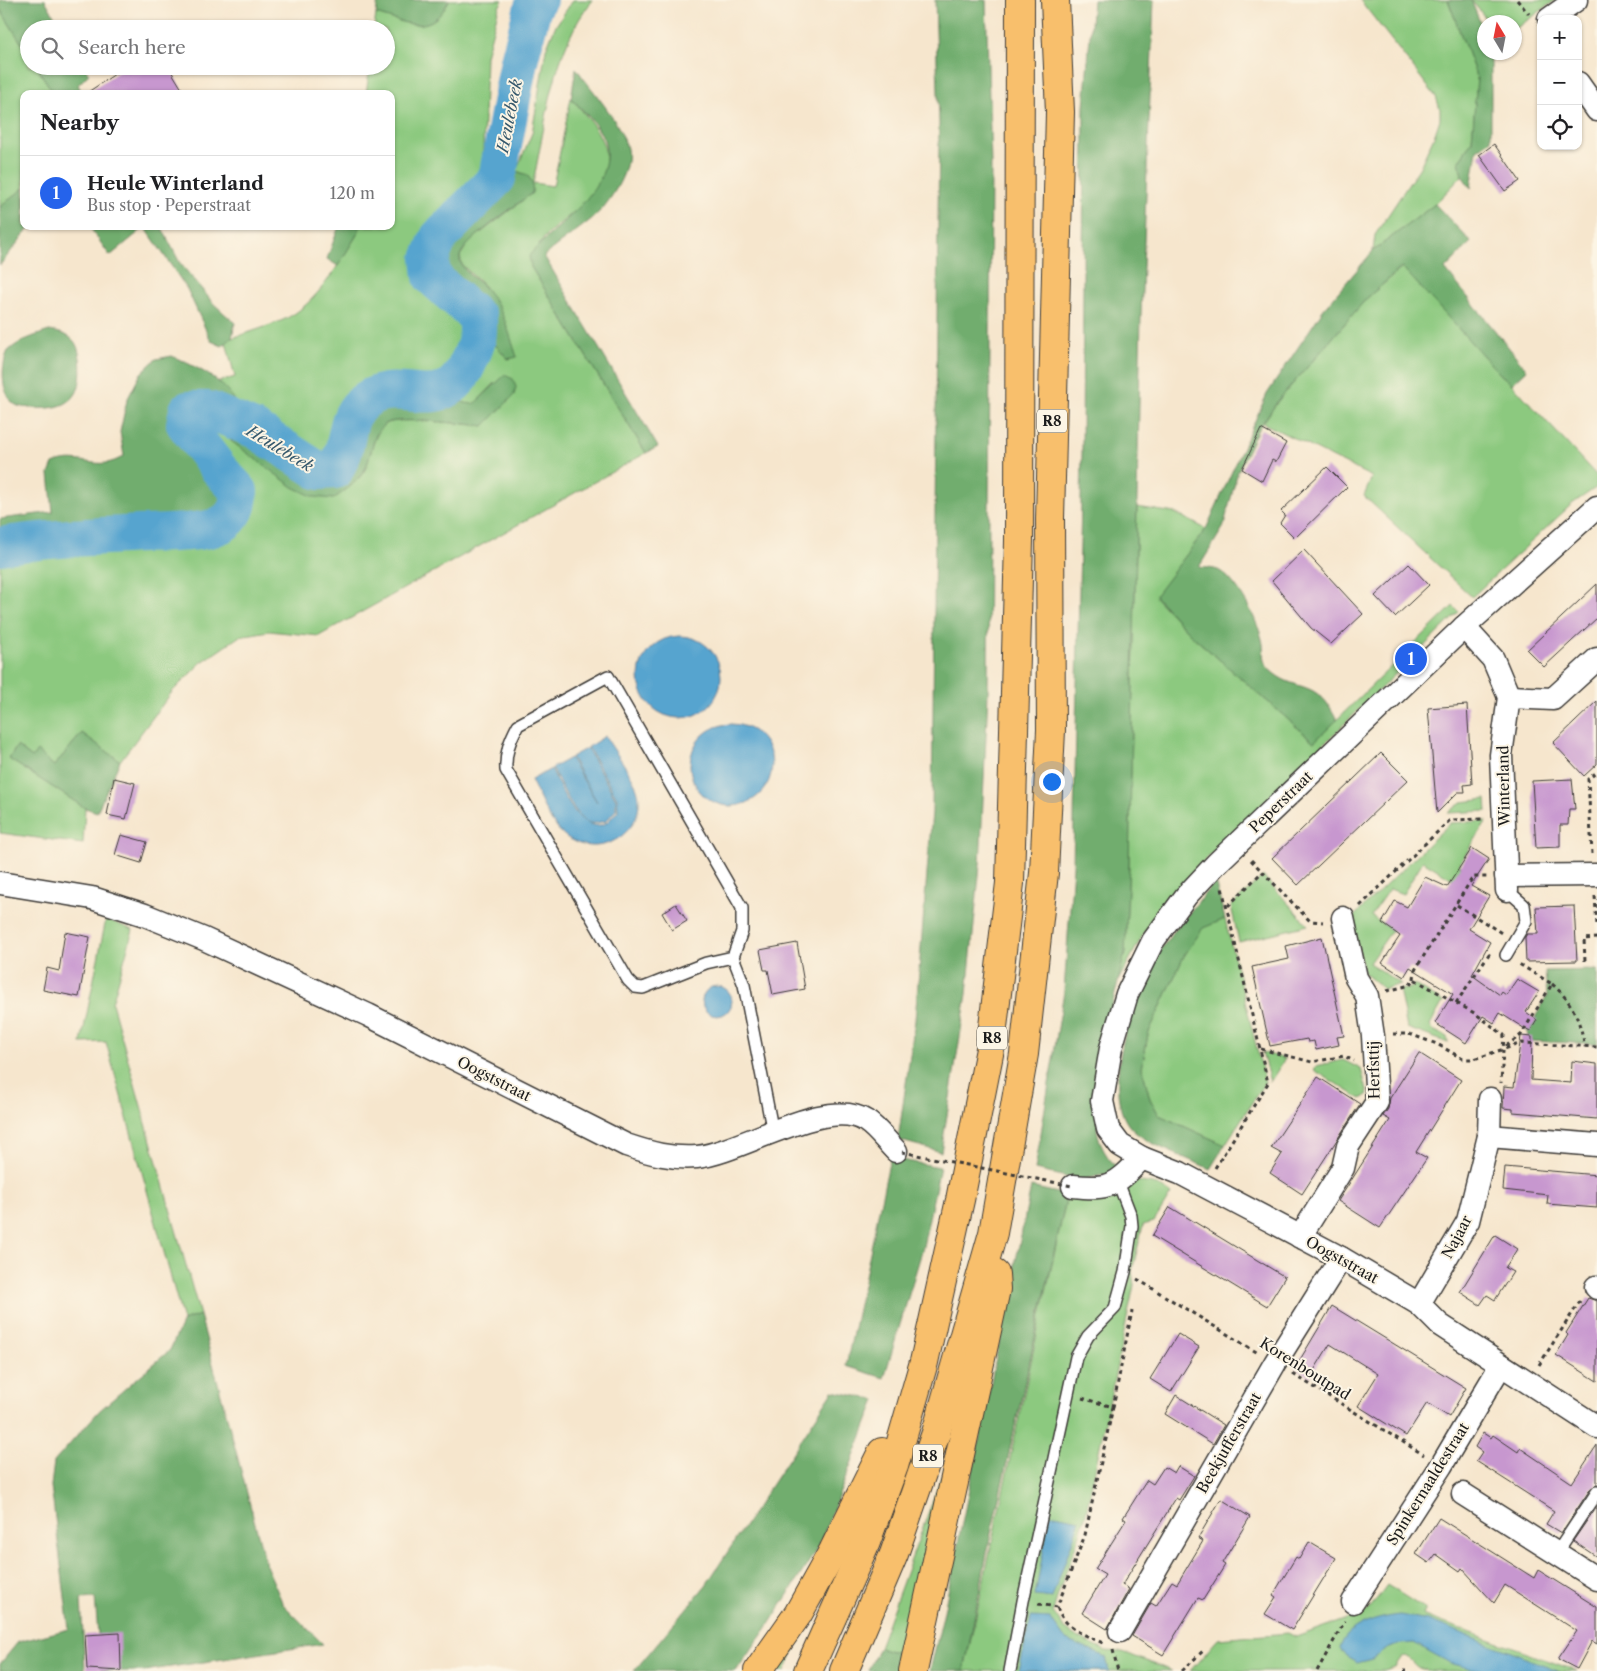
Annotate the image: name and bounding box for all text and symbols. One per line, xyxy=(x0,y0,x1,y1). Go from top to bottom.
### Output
north arrow xyxy=(1477,15,1522,60)
map controls xyxy=(1537,15,1582,150)
button: + xyxy=(1537,15,1582,60)
search box xyxy=(20,20,395,75)
icon: search xyxy=(38,34,66,62)
text: Search here xyxy=(78,36,186,59)
button: − xyxy=(1537,60,1582,105)
water label: Heulebeek xyxy=(492,77,526,156)
button: locate xyxy=(1537,105,1582,150)
text: Nearby xyxy=(40,110,119,135)
text: Heule Winterland xyxy=(87,172,264,195)
text: 1 xyxy=(52,183,60,203)
text: 120 m xyxy=(330,183,375,203)
text: Bus stop · Peperstraat xyxy=(87,195,251,215)
road number: R8 xyxy=(1037,410,1067,432)
water label: Heulebeek xyxy=(241,419,318,476)
pin: 1 xyxy=(1395,640,1427,678)
street label: Winterland xyxy=(1493,745,1514,828)
street label: Peperstraat xyxy=(1245,766,1317,837)
your location xyxy=(1039,769,1065,795)
road number: R8 xyxy=(977,1026,1007,1050)
street label: Herfsttij xyxy=(1363,1041,1384,1099)
street label: Oogststraat xyxy=(454,1052,535,1106)
street label: Najaar xyxy=(1437,1211,1476,1262)
street label: Oogststraat xyxy=(1302,1232,1383,1288)
street label: Korenboutpad xyxy=(1256,1333,1354,1404)
street label: Beekjufferstraat xyxy=(1192,1388,1265,1497)
street label: Spinkernaaldestraat xyxy=(1382,1418,1473,1549)
road number: R8 xyxy=(913,1444,943,1468)

